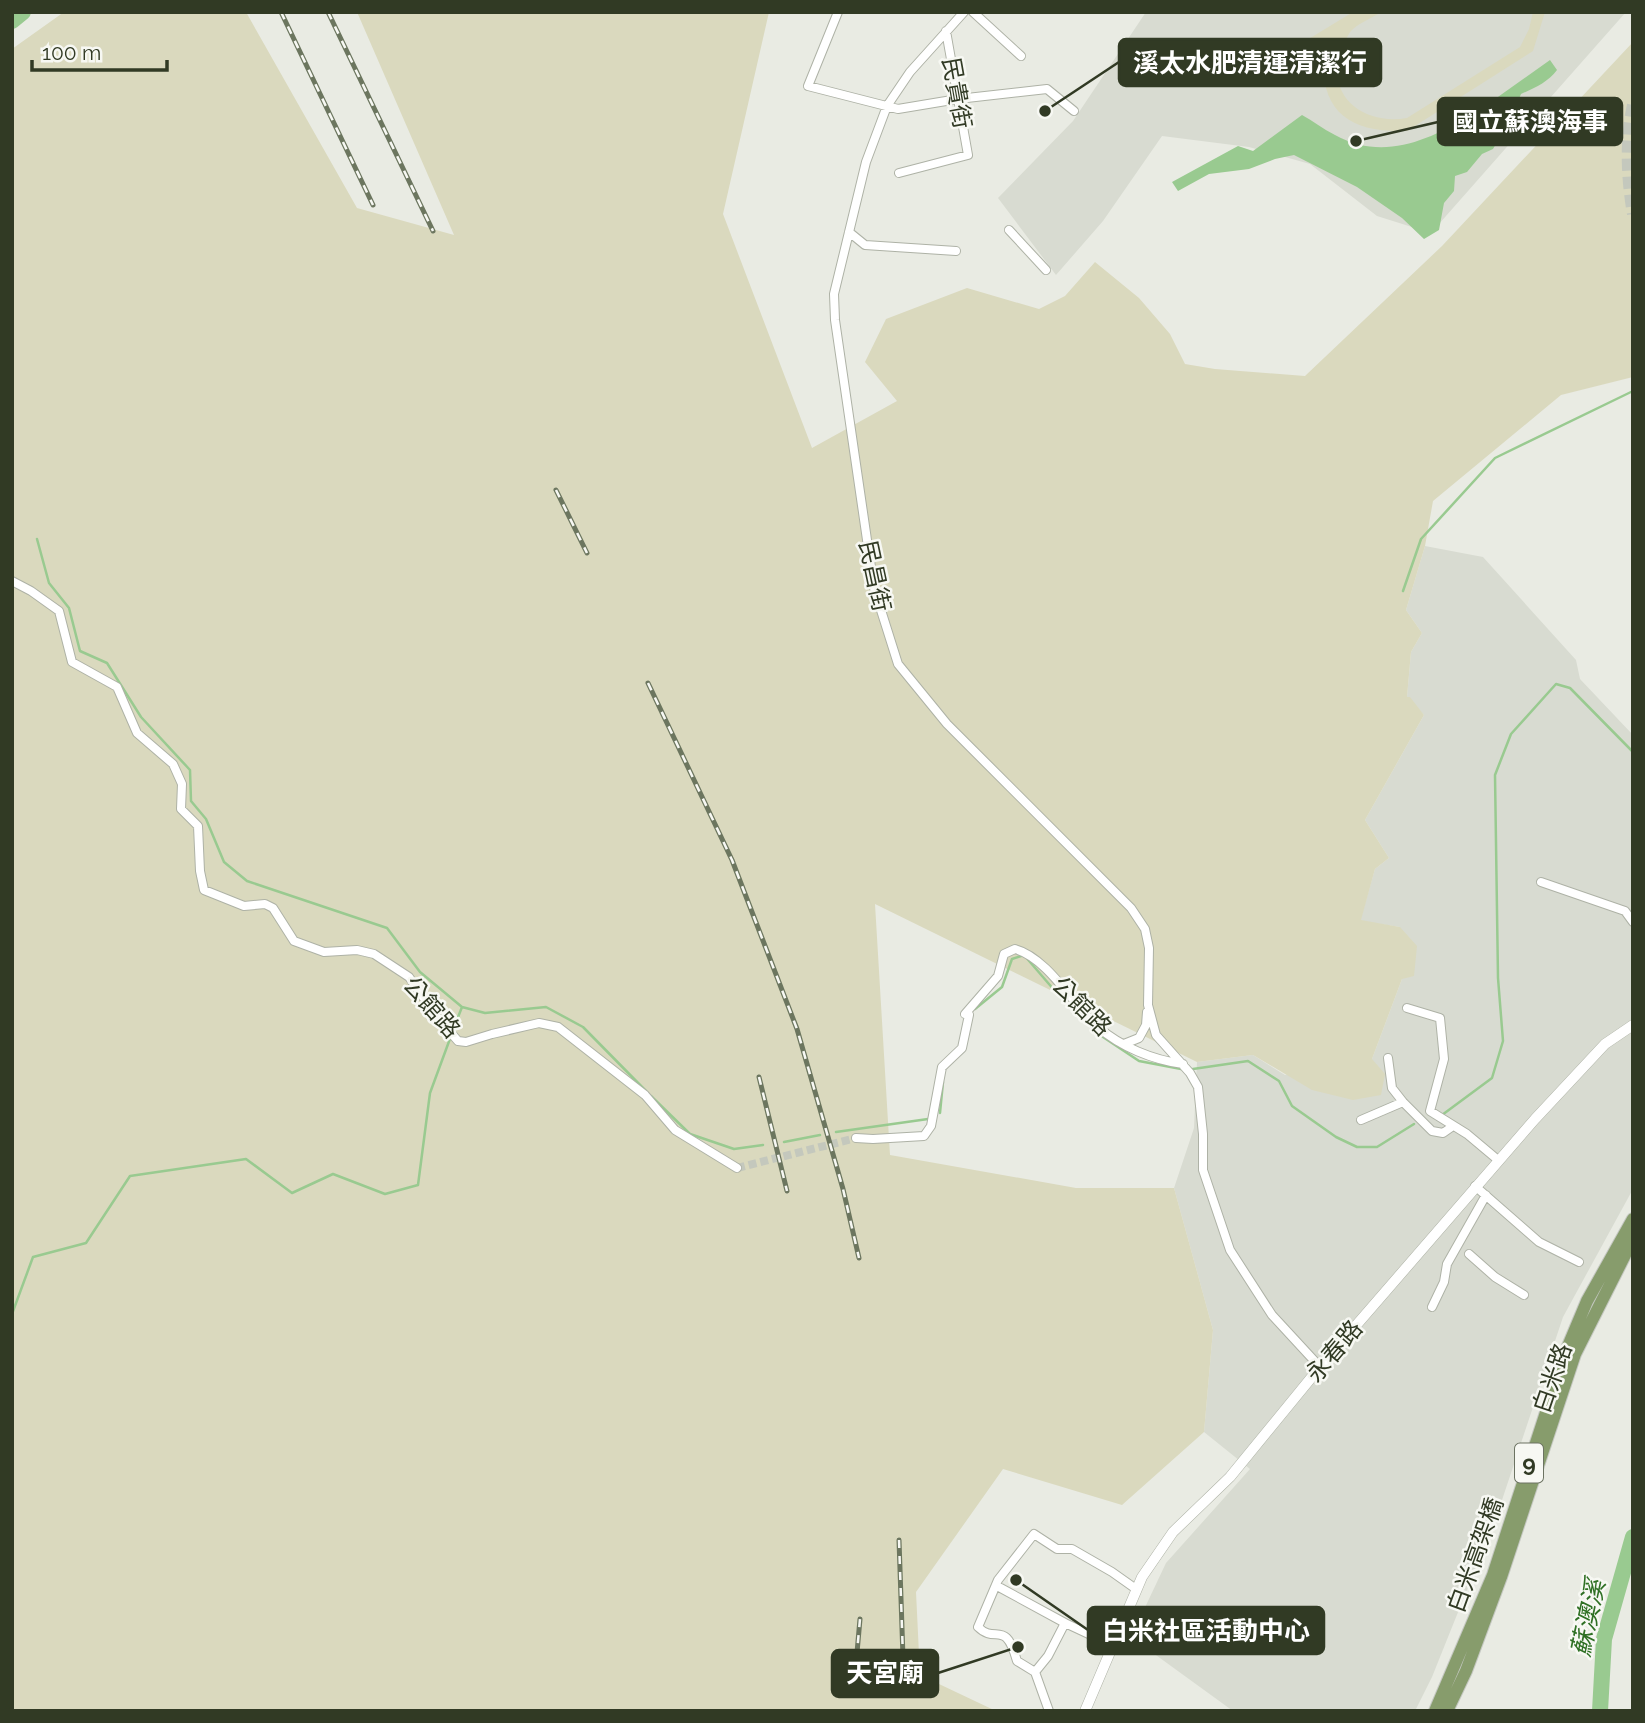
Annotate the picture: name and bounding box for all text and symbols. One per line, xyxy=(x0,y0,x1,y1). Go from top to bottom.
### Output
scale bar xyxy=(32,28,166,72)
callout: 溪太水肥清運清潔行 xyxy=(1119,39,1381,86)
text: 100 m xyxy=(42,40,101,65)
text: 溪太水肥清運清潔行 xyxy=(1133,48,1367,78)
street label: 民貴街 xyxy=(936,55,978,131)
callout: 國立蘇澳海事 xyxy=(1438,98,1622,145)
text: 國立蘇澳海事 xyxy=(1452,107,1608,137)
street label: 民昌街 xyxy=(853,538,897,614)
street label: 公館路 xyxy=(397,970,467,1044)
street label: 公館路 xyxy=(1046,970,1118,1042)
street label: 永春路 xyxy=(1300,1314,1368,1388)
street label: 白米路 xyxy=(1527,1339,1577,1417)
road number: 9 xyxy=(1515,1444,1543,1482)
street label: 白米高架橋 xyxy=(1441,1494,1509,1616)
water label: 蘇澳溪 xyxy=(1565,1573,1612,1659)
callout: 白米社區活動中心 xyxy=(1088,1607,1324,1654)
text: 白米社區活動中心 xyxy=(1102,1616,1310,1646)
callout: 天宮廟 xyxy=(832,1650,938,1697)
text: 天宮廟 xyxy=(846,1658,924,1688)

